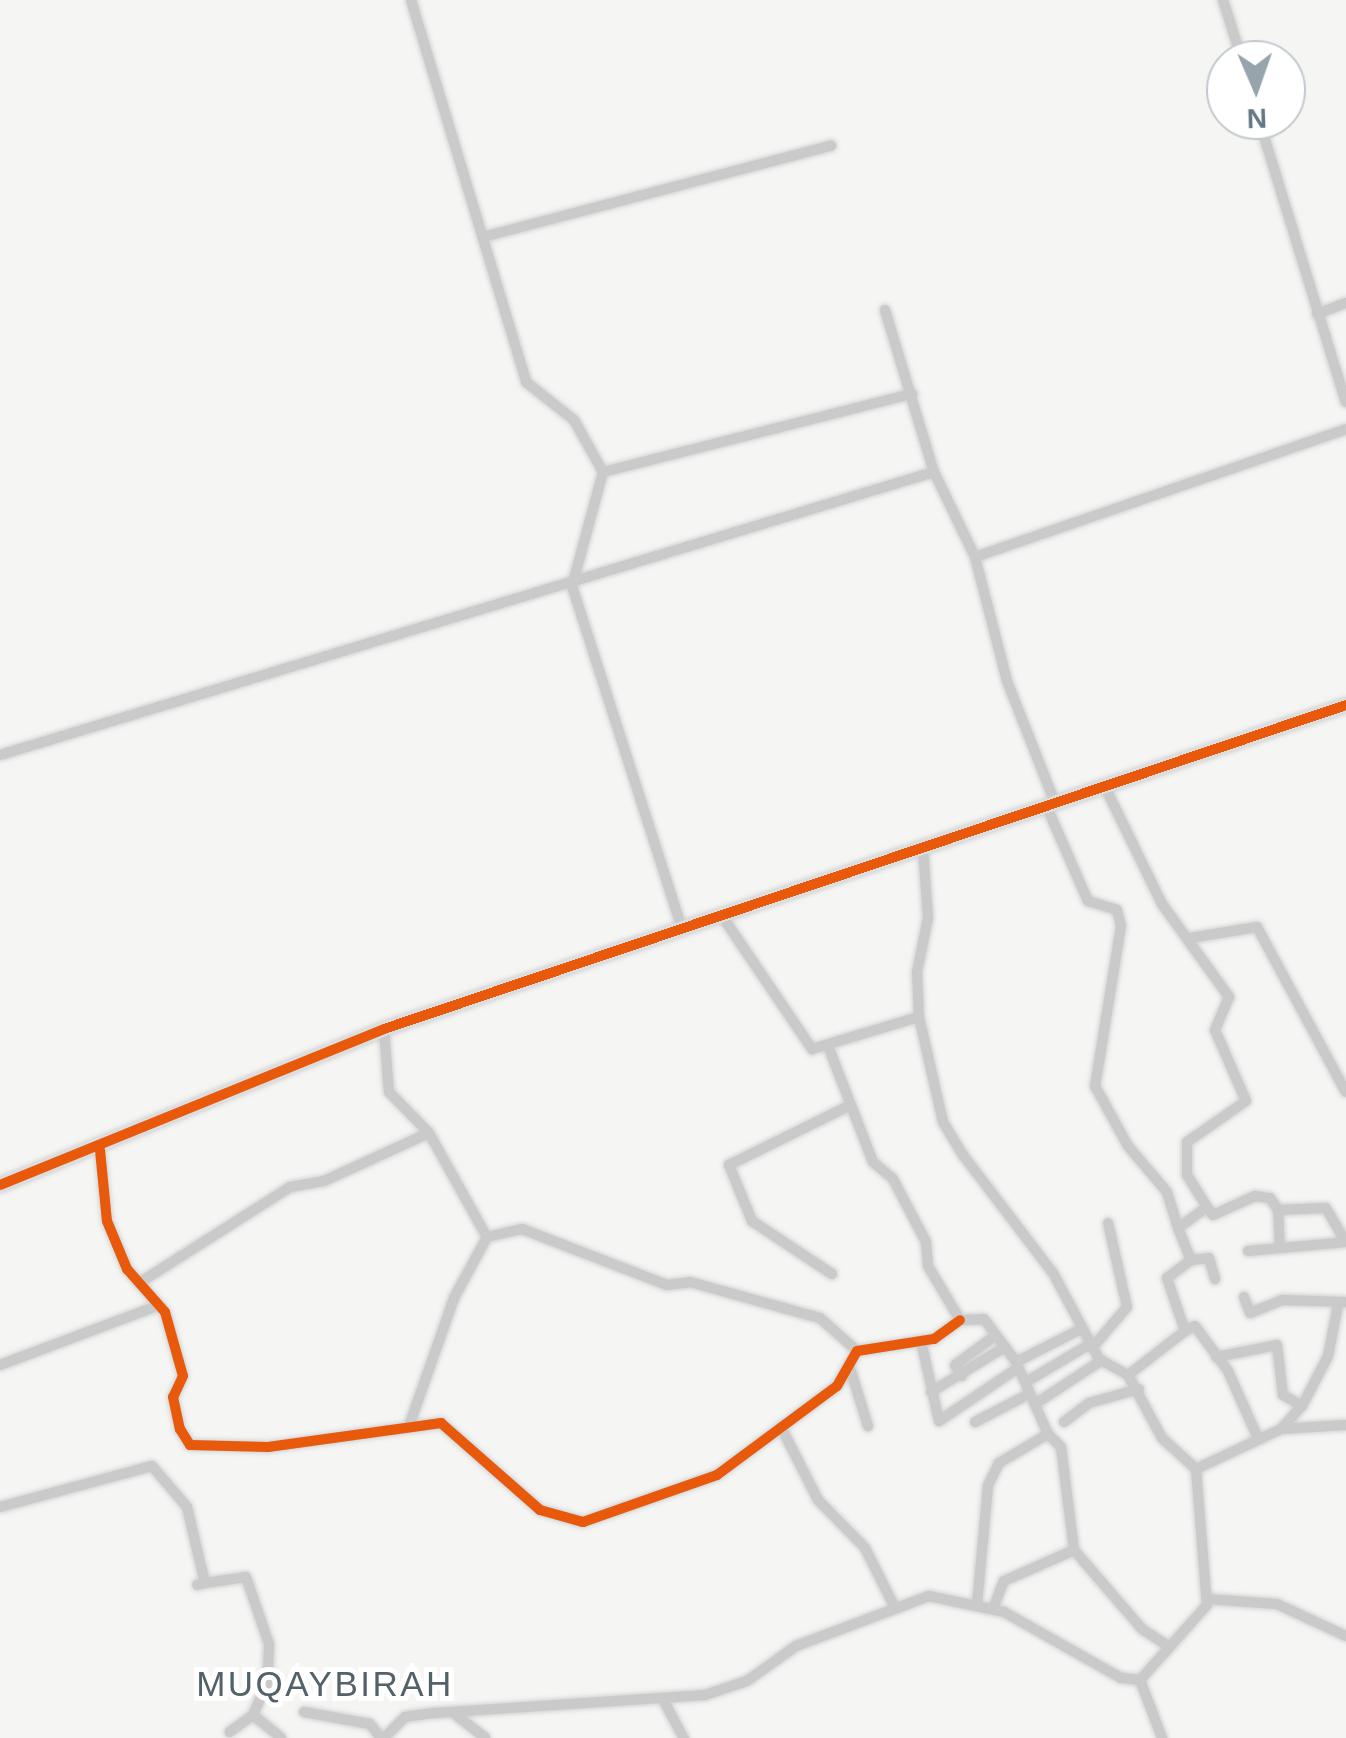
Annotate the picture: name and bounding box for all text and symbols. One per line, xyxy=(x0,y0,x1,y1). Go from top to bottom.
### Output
north arrow xyxy=(1206,40,1306,140)
text: N xyxy=(1246,103,1268,134)
district label: MUQAYBIRAH xyxy=(196,1663,454,1705)

